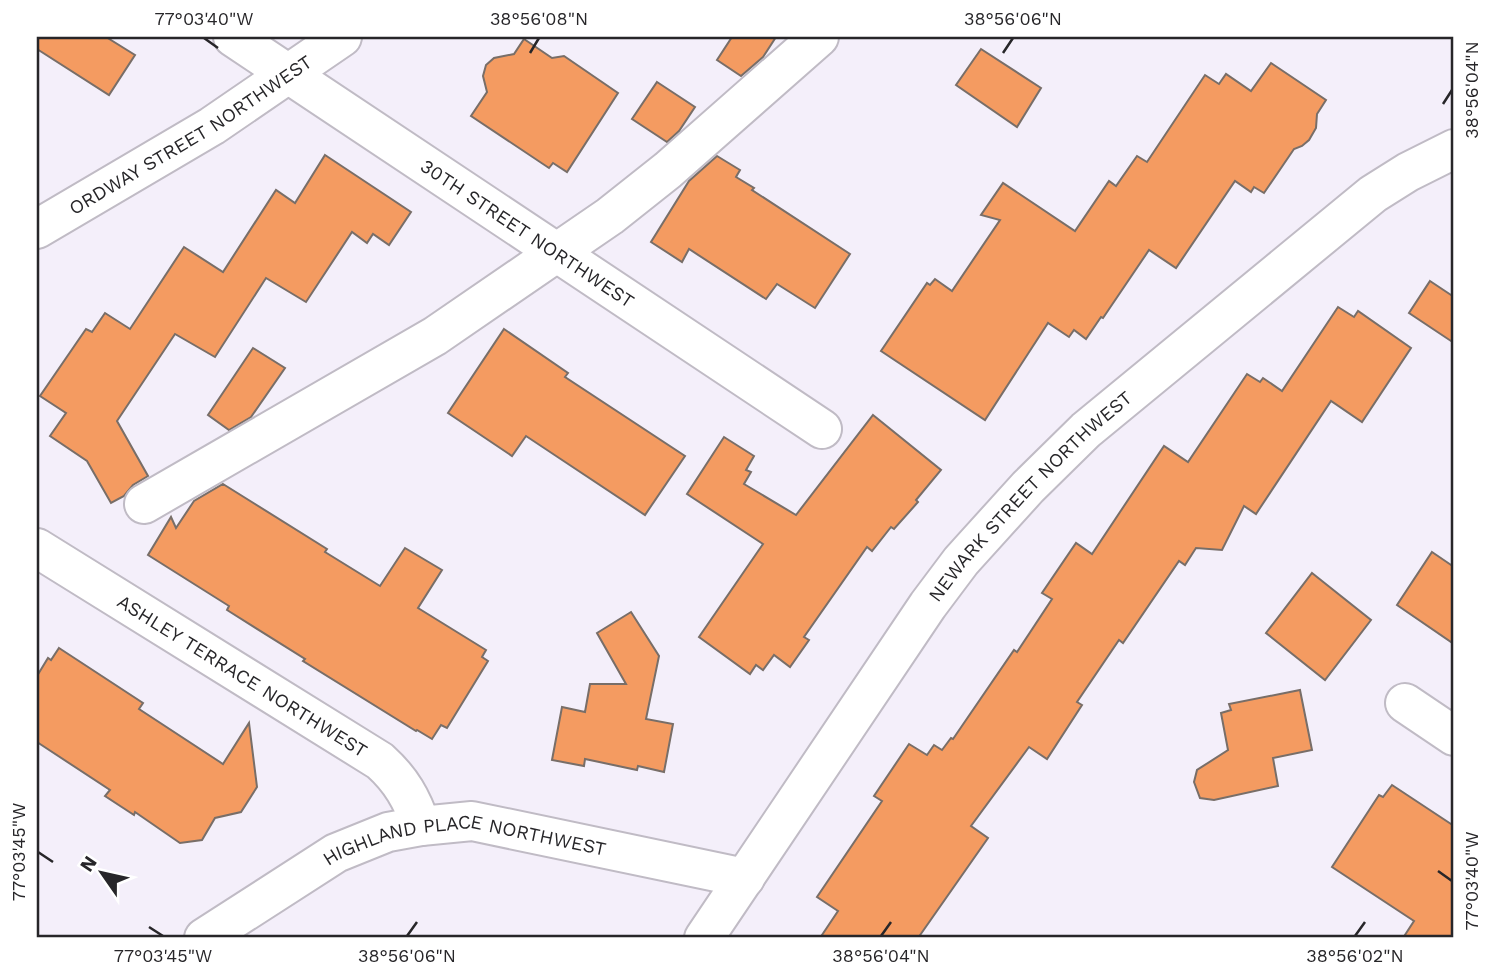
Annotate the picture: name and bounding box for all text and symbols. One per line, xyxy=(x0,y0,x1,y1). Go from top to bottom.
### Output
text: 77°03'40"W xyxy=(154,8,254,29)
text: 38°56'08"N xyxy=(490,8,588,29)
text: 38°56'06"N xyxy=(964,8,1062,29)
text: 38°56'04"N xyxy=(1461,41,1482,139)
street label: ORDWAY STREET NORTHWEST xyxy=(65,50,316,220)
street label: 30TH STREET NORTHWEST xyxy=(416,154,639,313)
street label: NEWARK STREET NORTHWEST xyxy=(924,386,1137,606)
street label: ASHLEY TERRACE NORTHWEST xyxy=(113,590,372,762)
text: 77°03'45"W xyxy=(8,803,29,901)
street label: HIGHLAND PLACE NORTHWEST xyxy=(318,810,608,871)
text: 77°03'40"W xyxy=(1461,831,1482,931)
north arrow xyxy=(66,838,136,908)
text: N xyxy=(75,852,102,876)
text: 77°03'45"W xyxy=(114,945,212,966)
text: 38°56'06"N xyxy=(358,945,456,966)
text: 38°56'04"N xyxy=(832,945,930,966)
text: 38°56'02"N xyxy=(1306,945,1404,966)

